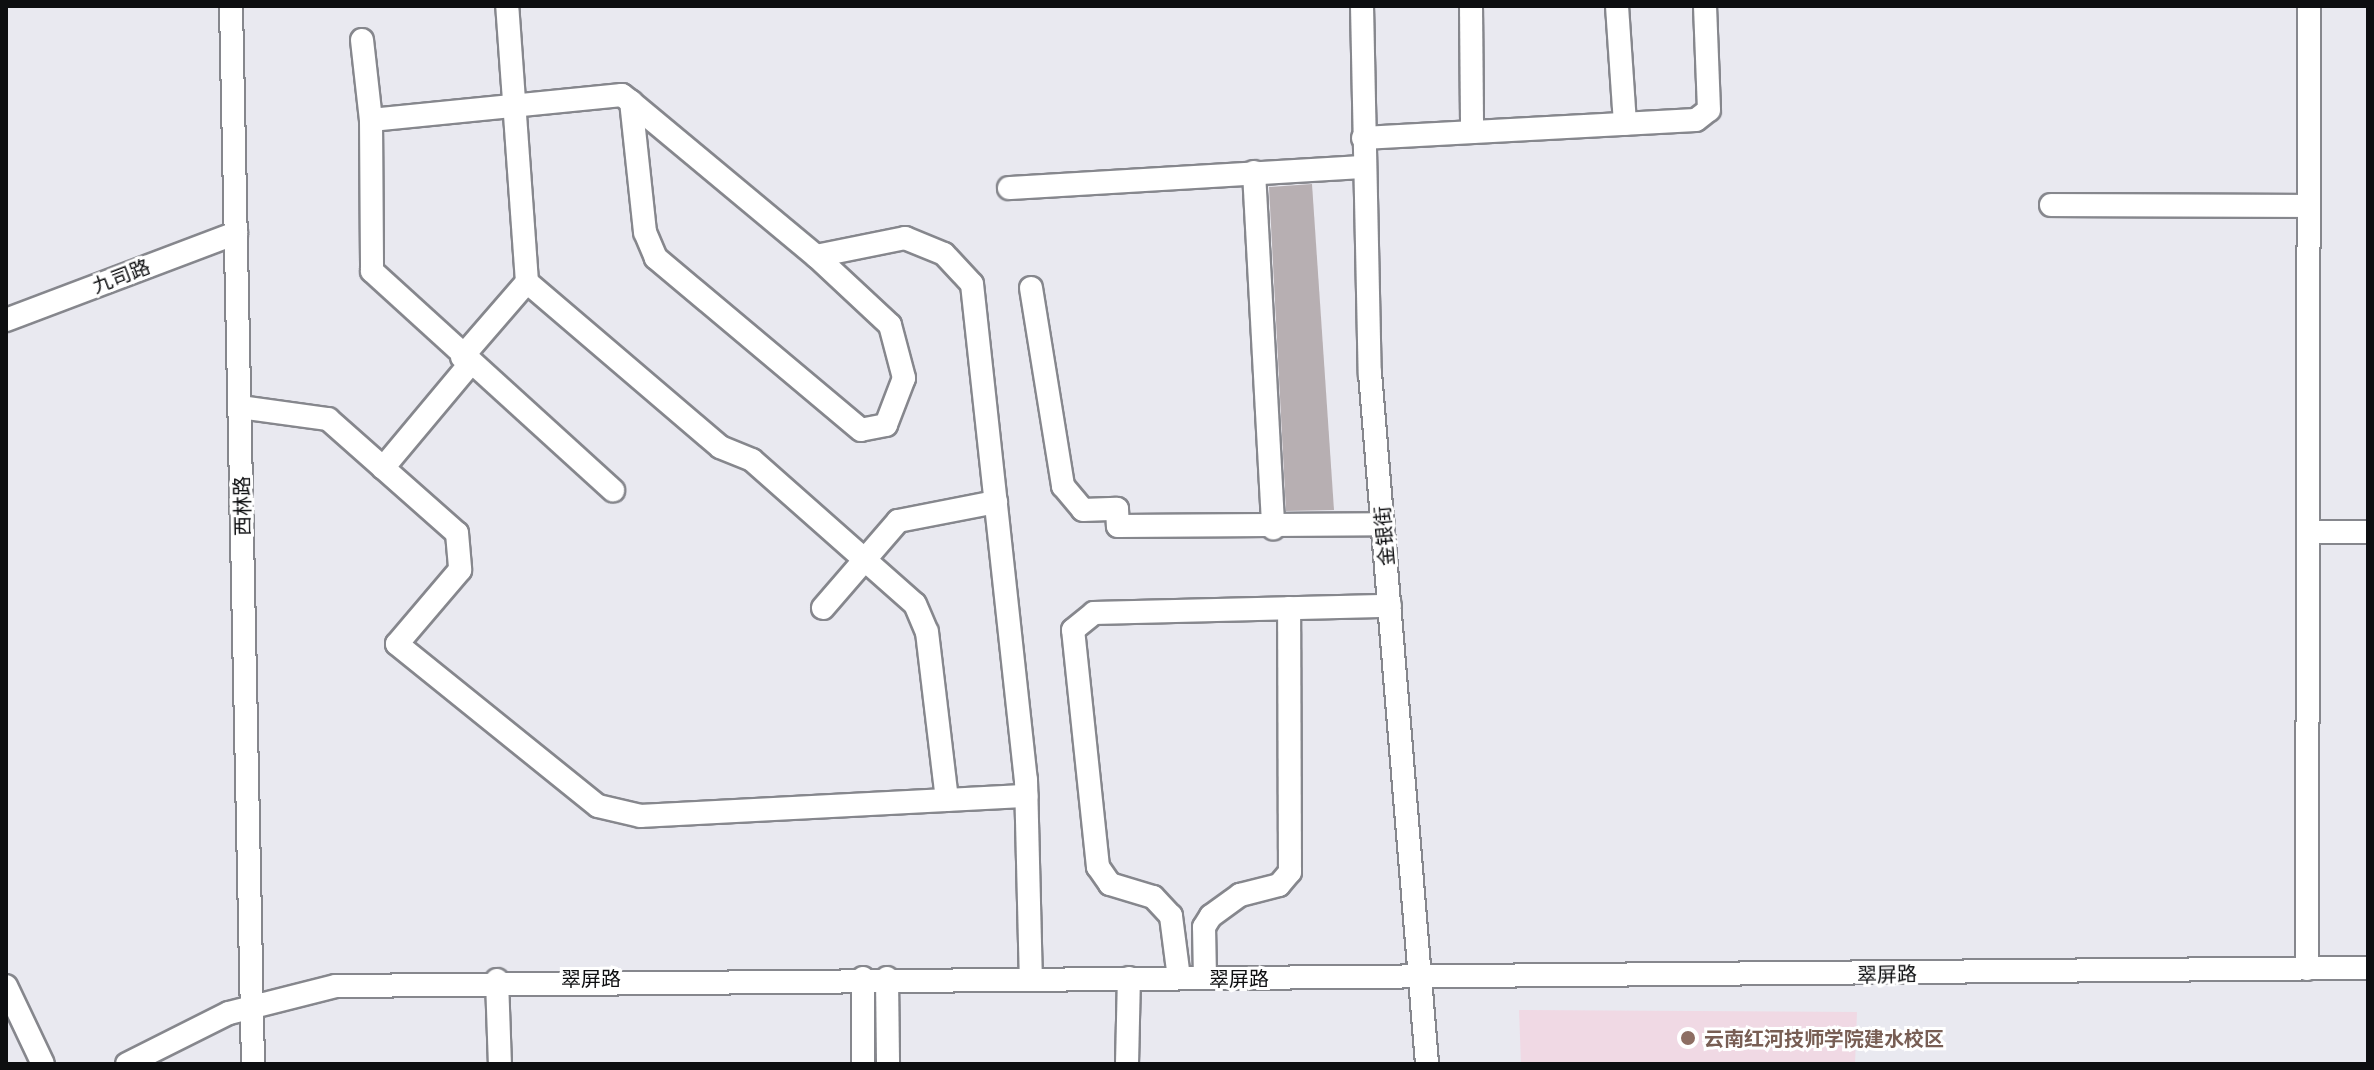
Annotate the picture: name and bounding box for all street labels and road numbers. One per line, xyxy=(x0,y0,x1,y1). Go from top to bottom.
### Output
street label: 九司路 xyxy=(89,254,153,298)
street label: 西林路 xyxy=(229,476,255,536)
street label: 金银街 xyxy=(1369,505,1399,567)
street label: 翠屏路 xyxy=(1857,961,1917,987)
street label: 翠屏路 xyxy=(561,966,621,990)
street label: 翠屏路 xyxy=(1209,966,1269,990)

